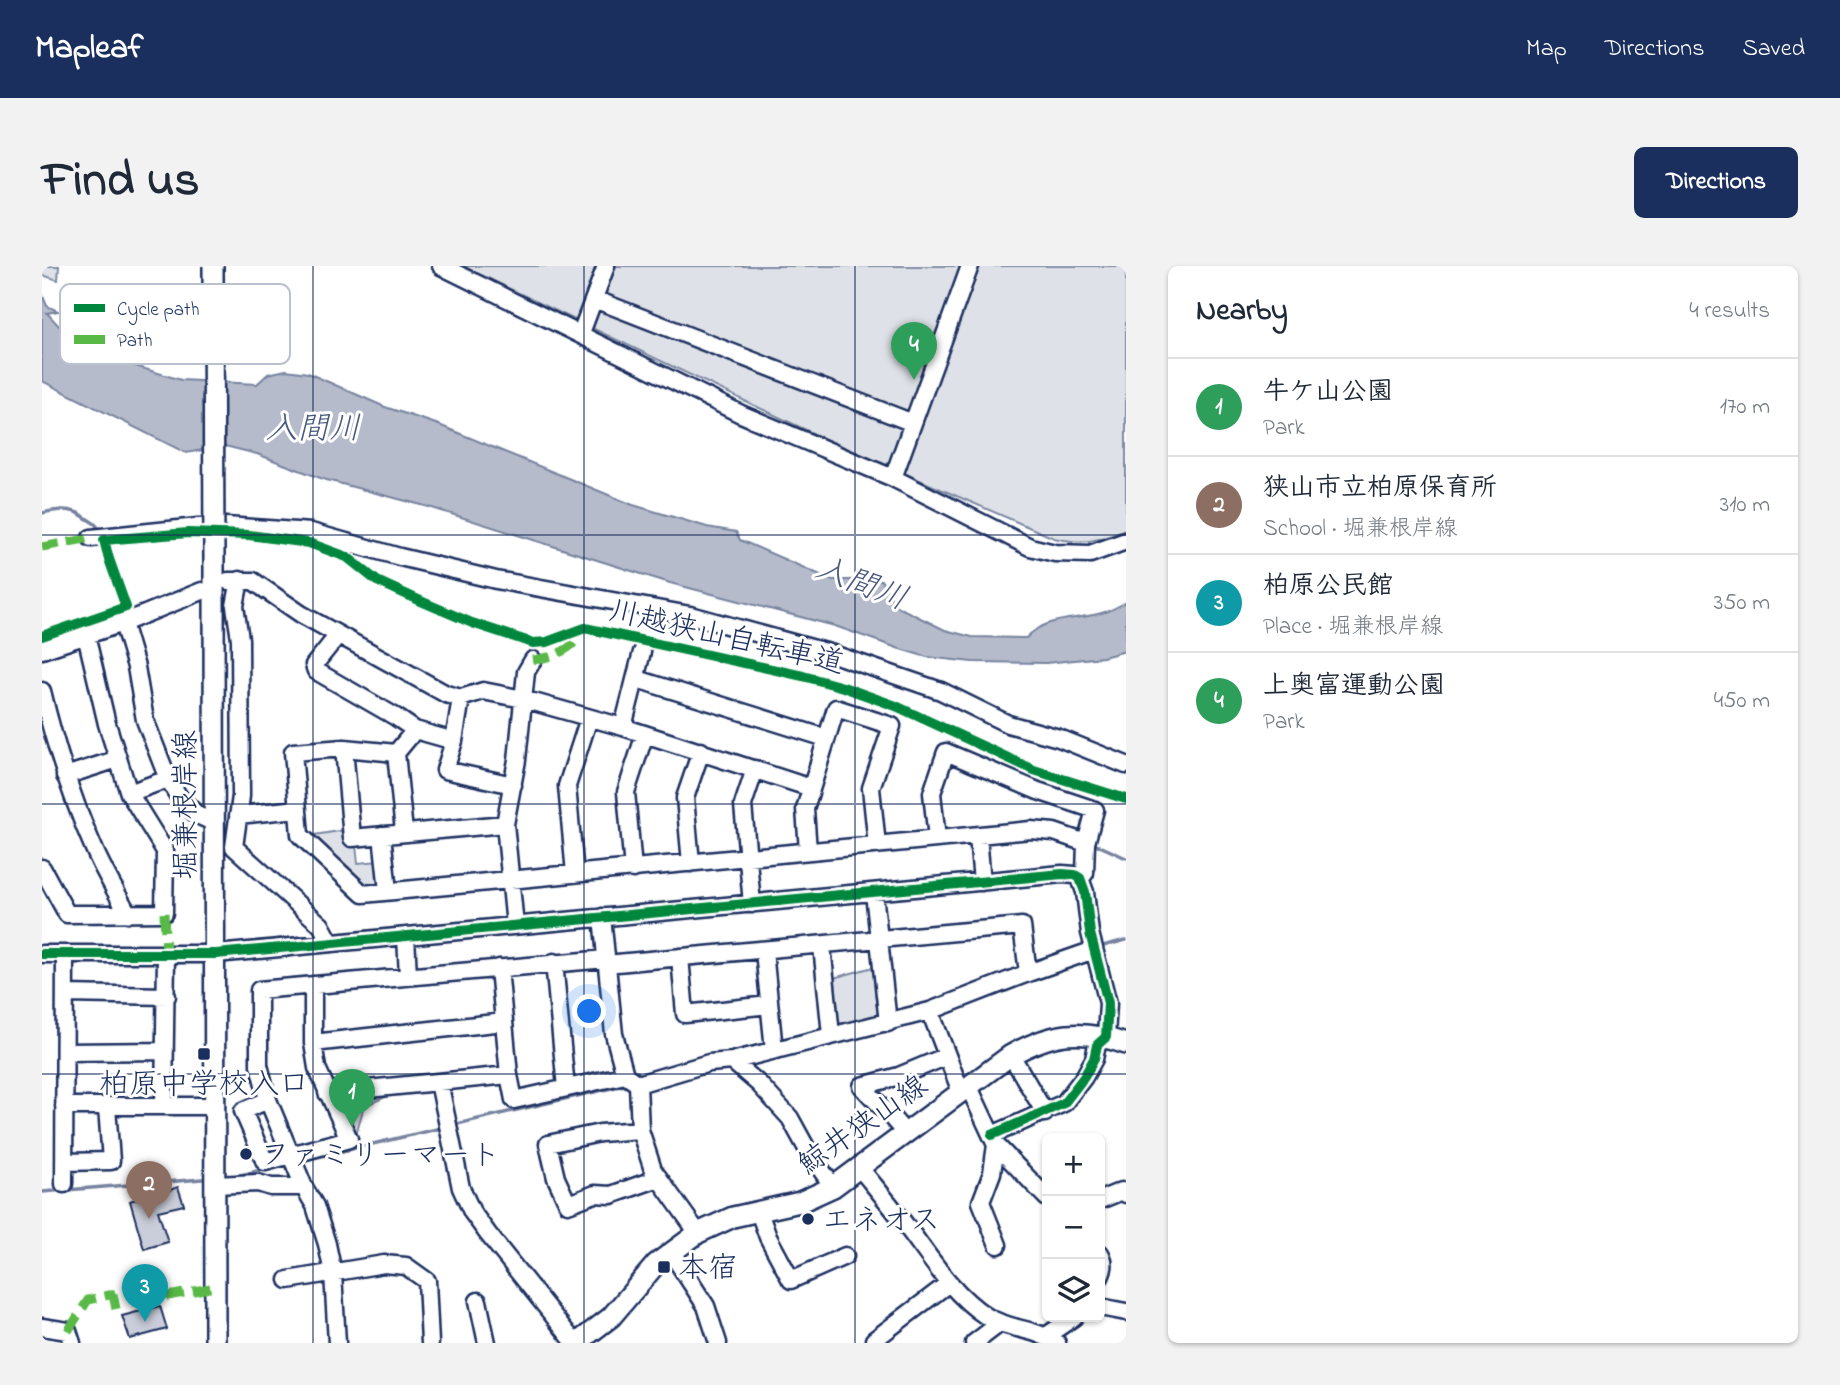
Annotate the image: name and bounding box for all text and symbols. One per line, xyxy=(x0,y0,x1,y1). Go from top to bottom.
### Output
text: Mapleaf xyxy=(35,25,143,73)
text: Map xyxy=(1526,32,1567,67)
text: Directions xyxy=(1605,32,1704,67)
text: Saved xyxy=(1742,32,1805,67)
text: Find us xyxy=(42,146,199,218)
button: Directions xyxy=(1634,147,1798,218)
legend xyxy=(60,284,290,364)
text: Nearby xyxy=(1196,290,1288,334)
text: 4 results xyxy=(1689,295,1770,328)
text: Cycle path xyxy=(117,297,199,325)
pin: 4 xyxy=(891,322,937,380)
text: Path xyxy=(117,328,153,355)
text: 牛ケ山公園 xyxy=(1263,374,1393,412)
text: 1 xyxy=(1215,391,1223,424)
text: 170 m xyxy=(1720,391,1770,424)
water label: 入間川 xyxy=(265,407,361,454)
text: Park xyxy=(1263,412,1305,445)
text: 狭山市立柏原保育所 xyxy=(1263,470,1497,508)
text: 2 xyxy=(1213,489,1225,522)
text: 310 m xyxy=(1720,489,1770,522)
text: School · 堀兼根岸線 xyxy=(1263,513,1457,546)
water label: 入間川 xyxy=(808,546,914,624)
text: 柏原公民館 xyxy=(1263,568,1393,606)
text: 3 xyxy=(1214,587,1224,620)
text: 350 m xyxy=(1714,587,1770,620)
street label: 川越狭山自転車道 xyxy=(604,590,848,687)
text: Place · 堀兼根岸線 xyxy=(1263,611,1443,644)
text: 上奥富運動公園 xyxy=(1263,668,1445,706)
text: 4 xyxy=(1214,685,1224,718)
text: 450 m xyxy=(1714,685,1770,718)
text: Park xyxy=(1263,706,1305,739)
street label: 堀兼根岸線 xyxy=(166,730,210,880)
your location xyxy=(572,994,606,1028)
marker: 柏原中学校入口 xyxy=(196,1046,212,1062)
place label: 柏原中学校入口 xyxy=(99,1064,309,1108)
street label: 鯨井狭山線 xyxy=(790,1065,938,1187)
pin: 1 xyxy=(329,1069,375,1127)
map controls xyxy=(1042,1133,1105,1322)
button: + xyxy=(1042,1133,1105,1196)
place label: ファミリーマート xyxy=(260,1135,501,1179)
marker: ファミリーマート xyxy=(238,1146,254,1162)
pin: 2 xyxy=(126,1161,172,1219)
button: − xyxy=(1042,1196,1105,1259)
place label: エネオス xyxy=(822,1200,940,1244)
marker: エネオス xyxy=(800,1211,816,1227)
place label: 本宿 xyxy=(678,1248,738,1292)
marker: 本宿 xyxy=(656,1259,672,1275)
button: layers xyxy=(1042,1259,1105,1322)
pin: 3 xyxy=(122,1264,168,1322)

